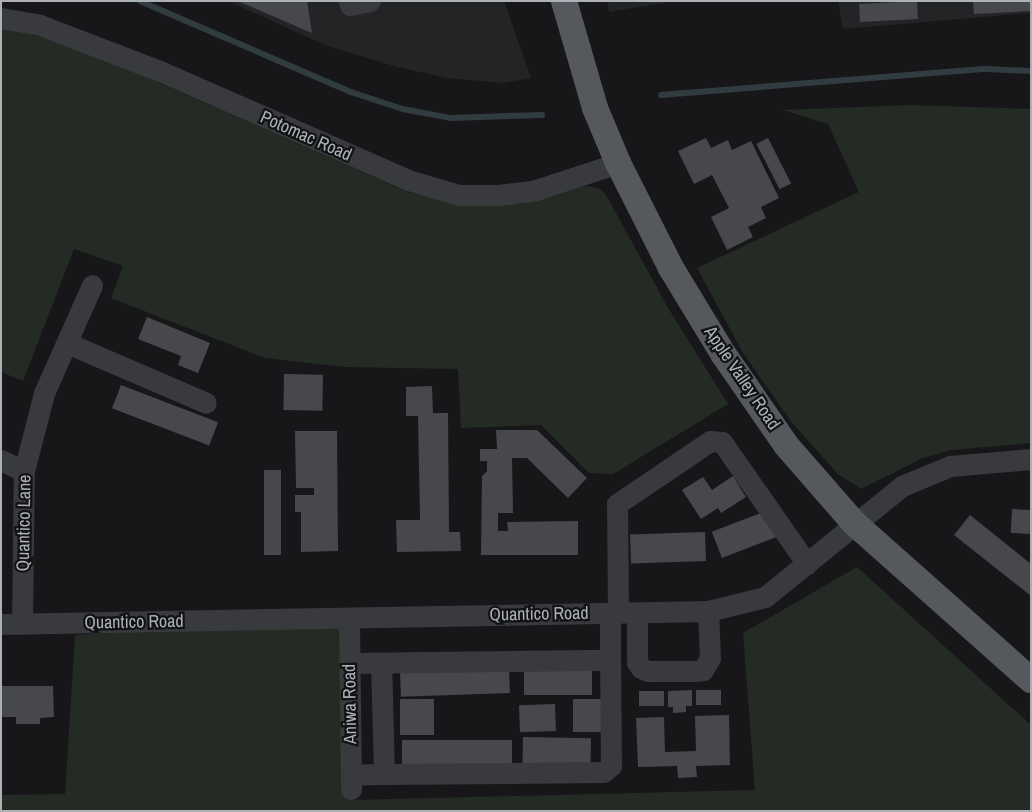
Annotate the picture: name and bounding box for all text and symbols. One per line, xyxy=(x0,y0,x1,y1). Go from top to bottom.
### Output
street label: Potomac Road xyxy=(257,106,355,166)
street label: Apple Valley Road xyxy=(699,322,785,434)
street label: Quantico Lane xyxy=(12,474,36,572)
street label: Quantico Road xyxy=(489,602,589,626)
street label: Quantico Road xyxy=(84,610,184,634)
street label: Aniwa Road xyxy=(339,664,361,744)

